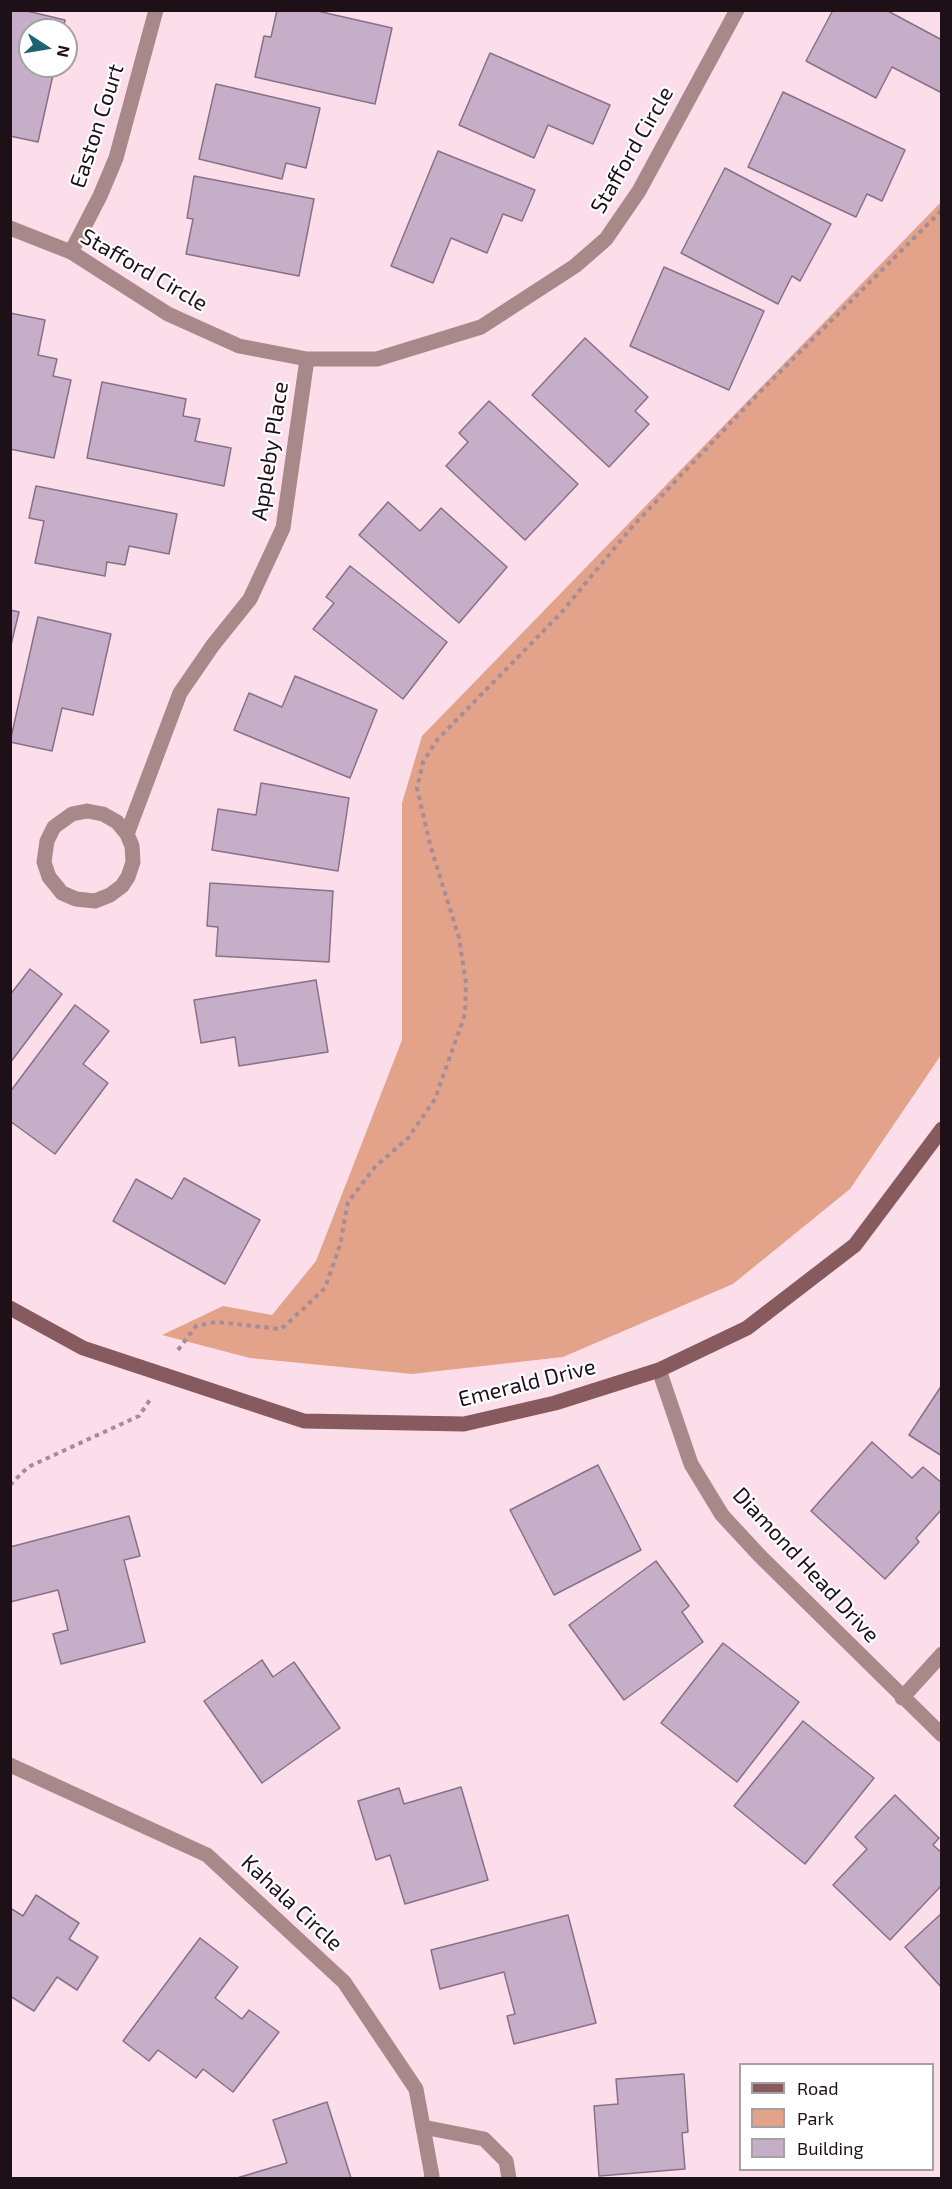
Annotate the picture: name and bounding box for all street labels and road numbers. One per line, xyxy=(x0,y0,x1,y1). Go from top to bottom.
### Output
street label: Easton Court xyxy=(65,61,129,191)
street label: Stafford Circle xyxy=(585,82,679,218)
street label: Stafford Circle xyxy=(76,223,212,317)
street label: Appleby Place xyxy=(246,380,294,522)
street label: Emerald Drive xyxy=(456,1353,598,1413)
street label: Diamond Head Drive xyxy=(727,1482,885,1648)
street label: Kahala Circle xyxy=(236,1849,348,1957)

